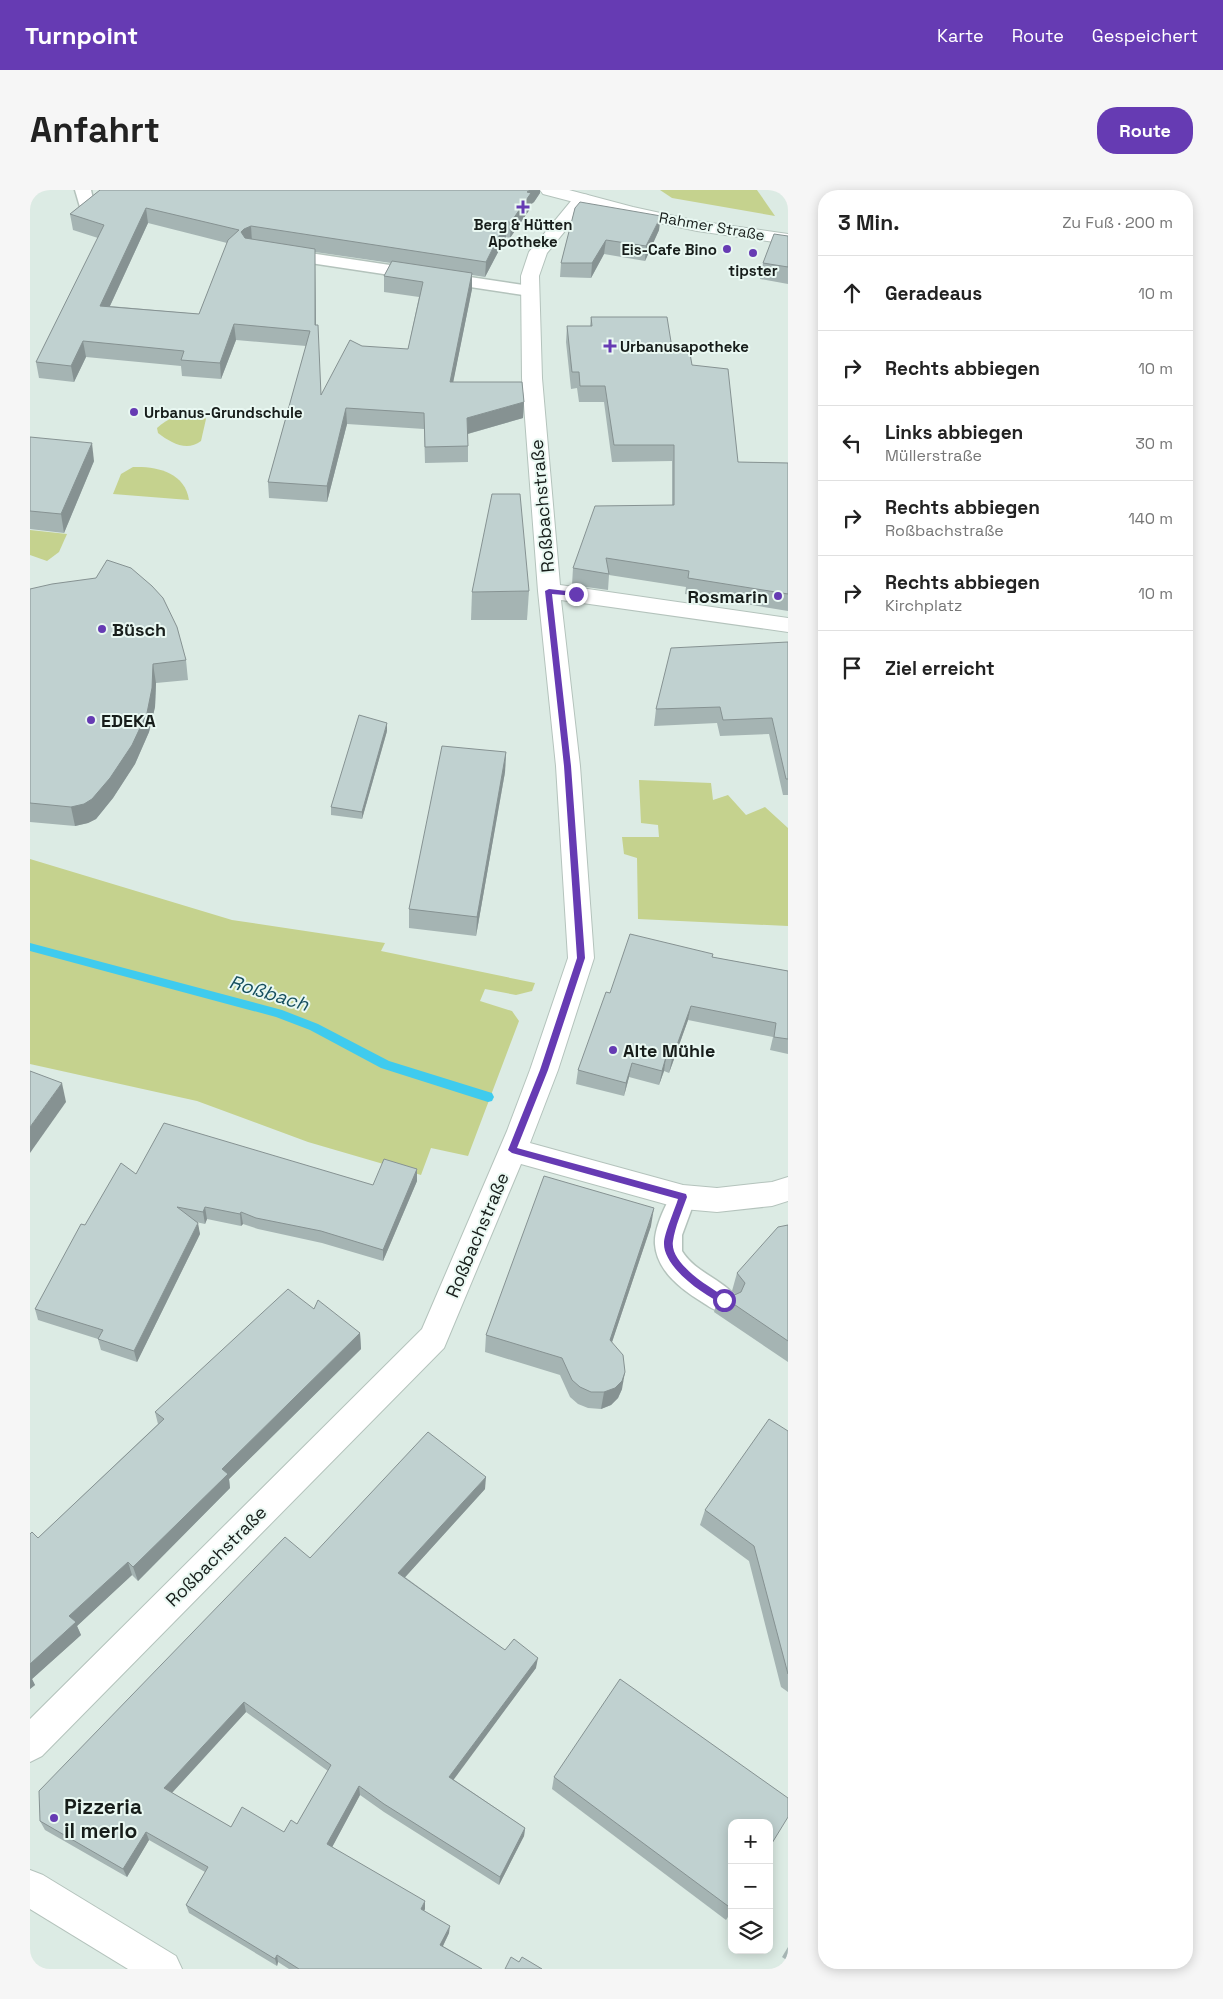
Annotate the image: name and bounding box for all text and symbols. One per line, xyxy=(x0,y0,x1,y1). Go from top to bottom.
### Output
text: Turnpoint xyxy=(25,20,138,51)
text: Karte xyxy=(937,24,984,47)
text: Route xyxy=(1012,24,1064,47)
text: Gespeichert xyxy=(1092,24,1198,47)
button: Route xyxy=(1097,107,1193,154)
text: Anfahrt xyxy=(30,108,160,152)
marker: Berg & Hütten Apotheke xyxy=(517,201,529,213)
street label: Rahmer Straße xyxy=(658,207,766,245)
text: 3 Min. xyxy=(838,209,899,236)
text: Zu Fuß · 200 m xyxy=(1062,212,1173,233)
place label: Berg & Hütten Apotheke xyxy=(473,215,573,251)
place label: Eis-Cafe Bino xyxy=(621,240,717,259)
marker: Eis-Cafe Bino xyxy=(721,243,733,255)
marker: tipster xyxy=(747,247,759,259)
place label: tipster xyxy=(728,261,778,280)
icon: ahead xyxy=(838,279,866,307)
text: Geradeaus xyxy=(885,281,982,306)
text: 10 m xyxy=(1138,283,1173,304)
place label: Urbanusapotheke xyxy=(620,337,749,356)
marker: Urbanusapotheke xyxy=(604,340,616,352)
icon: right xyxy=(838,354,866,382)
text: Rechts abbiegen xyxy=(885,356,1040,381)
text: 10 m xyxy=(1138,358,1173,379)
place label: Urbanus-Grundschule xyxy=(144,403,303,422)
marker: Urbanus-Grundschule xyxy=(128,406,140,418)
text: Links abbiegen xyxy=(885,420,1023,445)
icon: left xyxy=(838,429,866,457)
text: 30 m xyxy=(1135,433,1173,454)
street label: Roßbachstraße xyxy=(525,438,559,574)
text: Müllerstraße xyxy=(885,445,982,466)
text: Rechts abbiegen xyxy=(885,495,1040,520)
icon: right xyxy=(838,504,866,532)
text: 140 m xyxy=(1128,508,1173,529)
text: Roßbachstraße xyxy=(885,520,1004,541)
text: Rechts abbiegen xyxy=(885,570,1040,595)
icon: right xyxy=(838,579,866,607)
route end xyxy=(565,583,588,606)
text: 10 m xyxy=(1138,583,1173,604)
place label: Rosmarin xyxy=(687,585,768,608)
marker: Rosmarin xyxy=(772,590,784,602)
text: Kirchplatz xyxy=(885,595,962,616)
place label: Büsch xyxy=(112,618,166,641)
marker: Büsch xyxy=(96,623,108,635)
icon: arrive xyxy=(838,654,866,682)
text: Ziel erreicht xyxy=(885,656,995,681)
place label: EDEKA xyxy=(101,709,156,732)
marker: EDEKA xyxy=(85,714,97,726)
water label: Roßbach xyxy=(226,969,312,1017)
place label: Alte Mühle xyxy=(623,1039,715,1062)
marker: Alte Mühle xyxy=(607,1044,619,1056)
street label: Roßbachstraße xyxy=(440,1169,514,1301)
route start xyxy=(713,1289,736,1312)
street label: Roßbachstraße xyxy=(161,1501,271,1611)
place label: Pizzeria il merlo xyxy=(64,1793,142,1844)
marker: Pizzeria il merlo xyxy=(48,1812,60,1824)
map controls xyxy=(728,1819,773,1954)
button: + xyxy=(728,1819,773,1864)
button: − xyxy=(728,1864,773,1909)
button: layers xyxy=(728,1909,773,1954)

